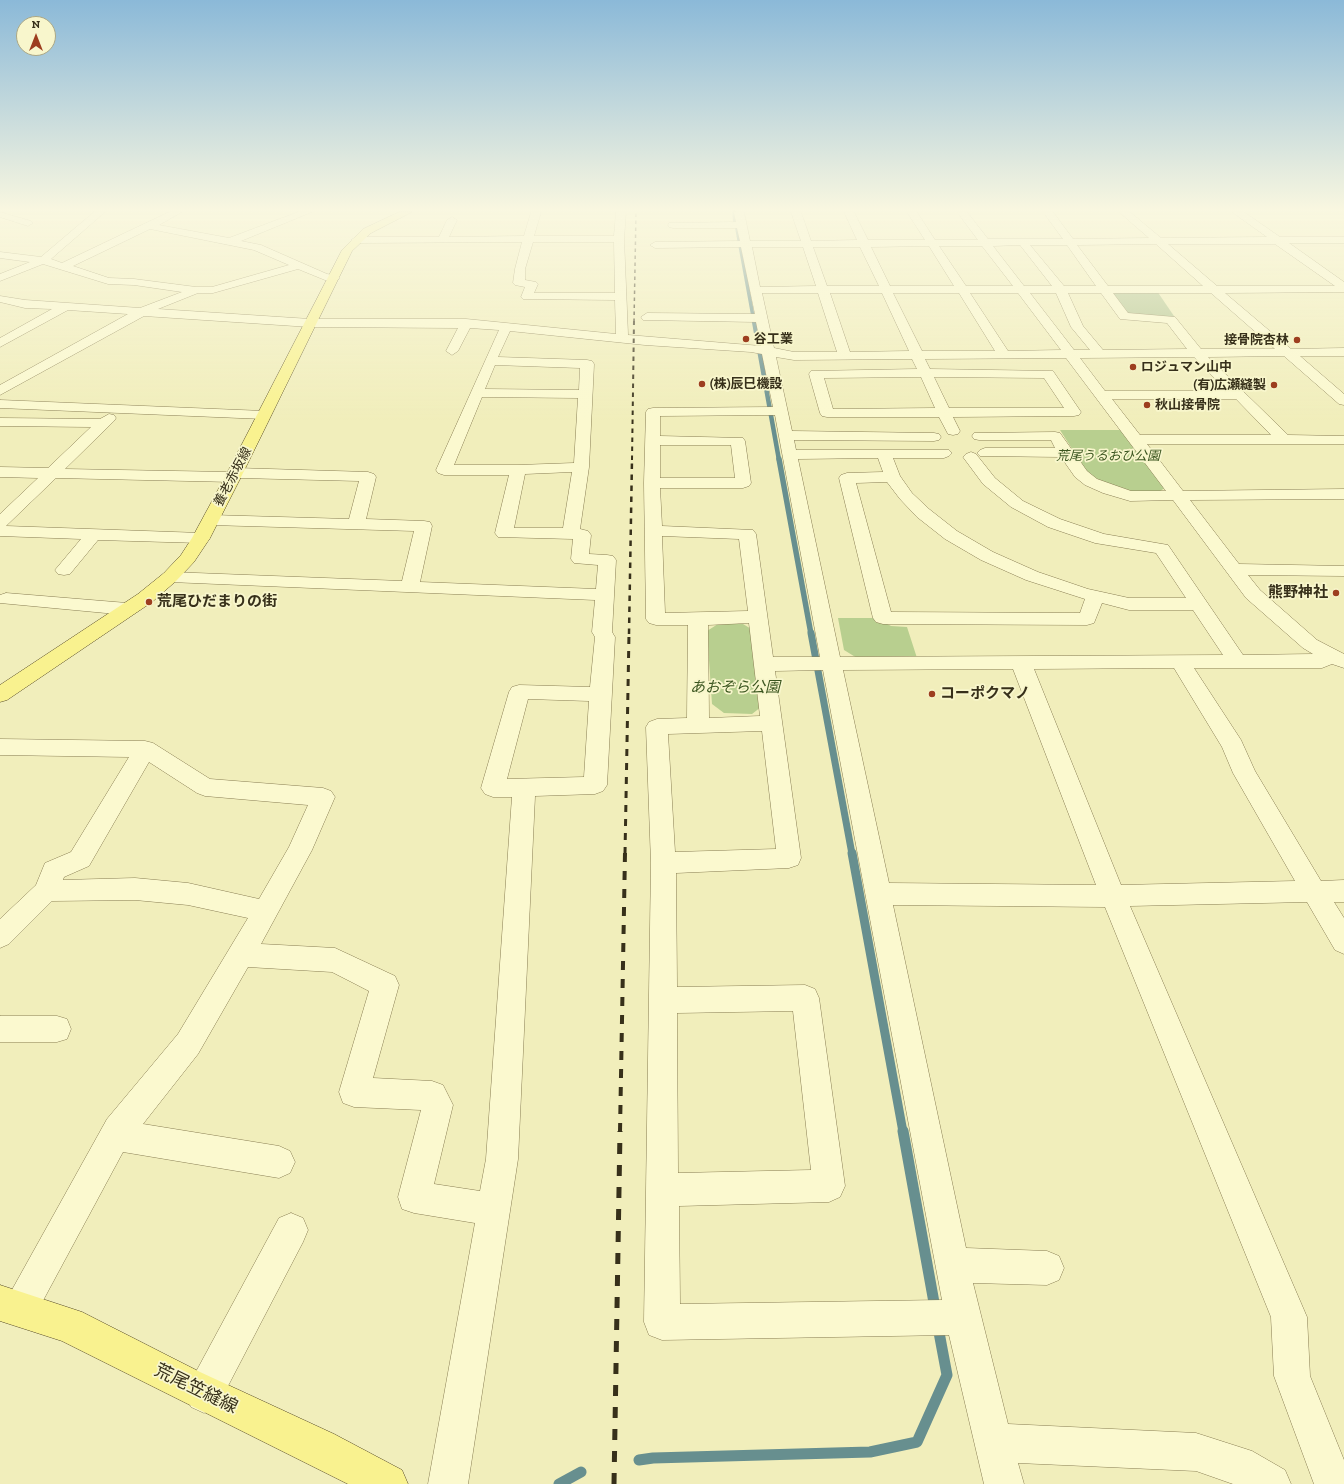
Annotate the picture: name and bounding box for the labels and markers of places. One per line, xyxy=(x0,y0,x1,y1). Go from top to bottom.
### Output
place label: 谷工業 xyxy=(754,331,793,347)
place label: 接骨院杏林 xyxy=(1224,332,1289,348)
marker: 谷工業 xyxy=(741,334,751,344)
marker: 接骨院杏林 xyxy=(1292,335,1302,345)
place label: ロジュマン山中 xyxy=(1141,359,1232,375)
marker: ロジュマン山中 xyxy=(1128,362,1138,372)
place label: (株)辰巳機設 xyxy=(710,376,783,392)
place label: (有)広瀬縫製 xyxy=(1193,377,1266,393)
marker: (株)辰巳機設 xyxy=(697,379,707,389)
marker: (有)広瀬縫製 xyxy=(1269,380,1279,390)
place label: 秋山接骨院 xyxy=(1155,397,1220,413)
marker: 秋山接骨院 xyxy=(1142,400,1152,410)
place label: 熊野神社 xyxy=(1268,584,1328,602)
marker: 熊野神社 xyxy=(1331,588,1341,598)
place label: 荒尾ひだまりの街 xyxy=(157,593,277,611)
marker: 荒尾ひだまりの街 xyxy=(144,597,154,607)
place label: コーポクマノ xyxy=(940,685,1030,703)
marker: コーポクマノ xyxy=(927,689,937,699)

